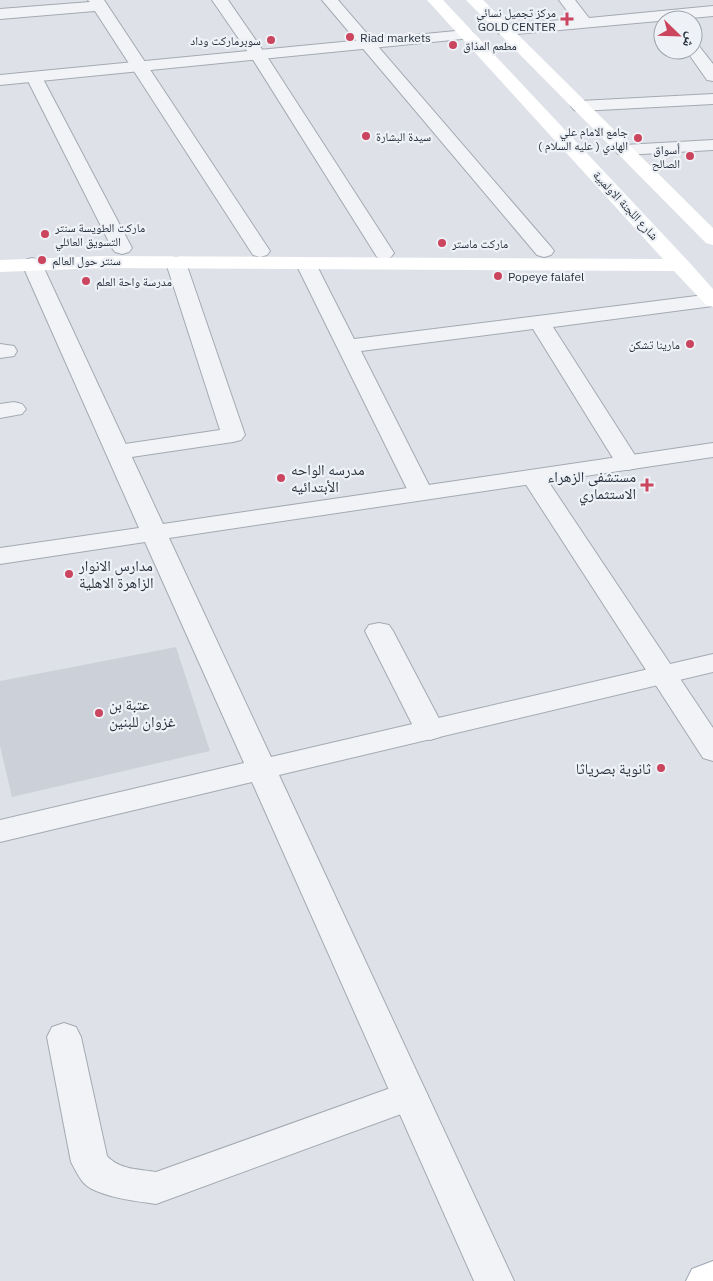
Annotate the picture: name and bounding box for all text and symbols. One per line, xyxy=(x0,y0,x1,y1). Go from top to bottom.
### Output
place label: مركز تجميل نسائي GOLD CENTER xyxy=(476,5,556,34)
north arrow xyxy=(653,10,703,60)
marker: مركز تجميل نسائي GOLD CENTER xyxy=(560,12,574,26)
place label: Riad markets xyxy=(360,30,431,45)
text: ش xyxy=(679,30,701,51)
marker: Riad markets xyxy=(344,31,356,43)
place label: سوبرماركت وداد xyxy=(190,33,261,48)
marker: سوبرماركت وداد xyxy=(265,34,277,46)
place label: مطعم المذاق xyxy=(463,38,517,54)
marker: مطعم المذاق xyxy=(447,39,459,51)
place label: جامع الامام علي الهادي ( عليه السلام ) xyxy=(538,124,628,156)
place label: سيدة البشارة xyxy=(376,129,431,144)
marker: سيدة البشارة xyxy=(360,130,372,142)
marker: جامع الامام علي الهادي ( عليه السلام ) xyxy=(632,132,644,144)
place label: أسواق الصالح xyxy=(652,142,680,171)
marker: أسواق الصالح xyxy=(684,150,696,162)
street label: شارع اللجنة الاولمبية xyxy=(589,167,662,243)
place label: ماركت الطويسة سنتر التسويق العائلي xyxy=(54,220,145,252)
marker: ماركت الطويسة سنتر التسويق العائلي xyxy=(39,228,51,240)
place label: ماركت ماستر xyxy=(451,236,508,251)
marker: ماركت ماستر xyxy=(436,237,448,249)
place label: سنتر حول العالم xyxy=(52,253,121,269)
marker: سنتر حول العالم xyxy=(36,254,48,266)
place label: Popeye falafel xyxy=(508,269,584,284)
marker: Popeye falafel xyxy=(492,270,504,282)
place label: مدرسة واحة العلم xyxy=(96,274,172,290)
marker: مدرسة واحة العلم xyxy=(80,275,92,287)
place label: مارينا تشكن xyxy=(629,337,680,352)
marker: مارينا تشكن xyxy=(684,338,696,350)
place label: مدرسه الواحه الأبتدائيه xyxy=(291,460,365,496)
place label: مستشفى الزهراء الاستثماري xyxy=(548,467,636,505)
marker: مدرسه الواحه الأبتدائيه xyxy=(275,472,287,484)
marker: مستشفى الزهراء الاستثماري xyxy=(640,478,654,492)
place label: مدارس الانوار الزاهرة الاهلية xyxy=(78,556,154,592)
marker: مدارس الانوار الزاهرة الاهلية xyxy=(63,568,75,580)
place label: عتبة بن غزوان للبنين xyxy=(109,695,176,732)
marker: عتبة بن غزوان للبنين xyxy=(93,707,105,719)
place label: ثانوية بصرياثا xyxy=(576,759,651,778)
marker: ثانوية بصرياثا xyxy=(655,762,667,774)

